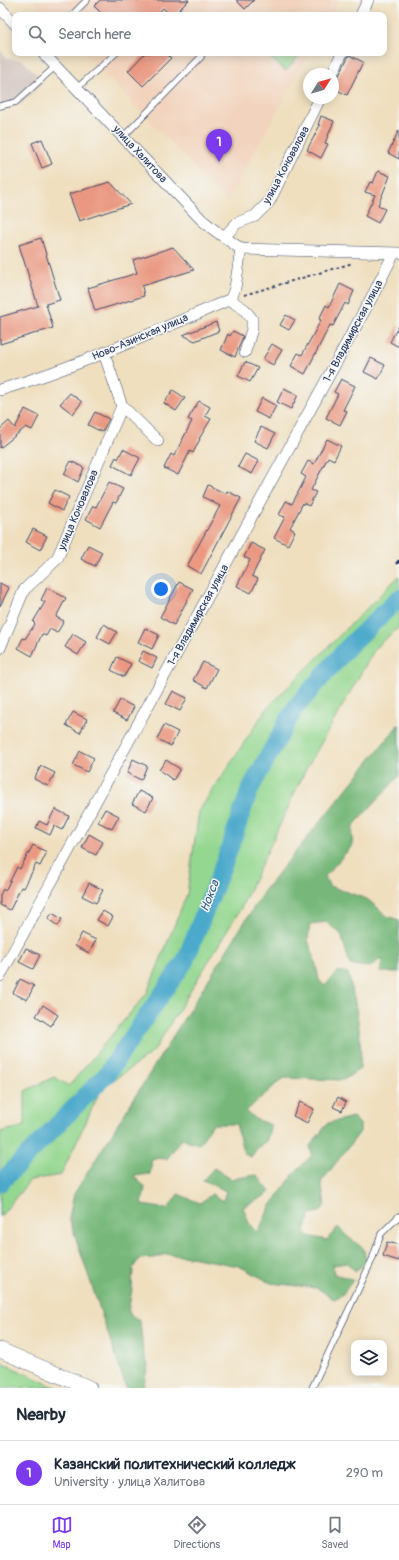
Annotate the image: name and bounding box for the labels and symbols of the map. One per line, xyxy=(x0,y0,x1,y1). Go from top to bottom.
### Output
north arrow xyxy=(303,68,339,104)
street label: улица Халитова xyxy=(110,122,170,185)
street label: улица Коновалова xyxy=(260,124,312,207)
pin: 1 xyxy=(206,129,232,162)
street label: 1-я Владимирская улица xyxy=(321,278,385,384)
street label: Ново-Азинская улица xyxy=(90,311,190,363)
street label: улица Коновалова xyxy=(55,468,101,553)
street label: 1-я Владимирская улица xyxy=(165,562,231,668)
your location xyxy=(151,579,171,599)
water label: Нокса xyxy=(197,877,223,914)

